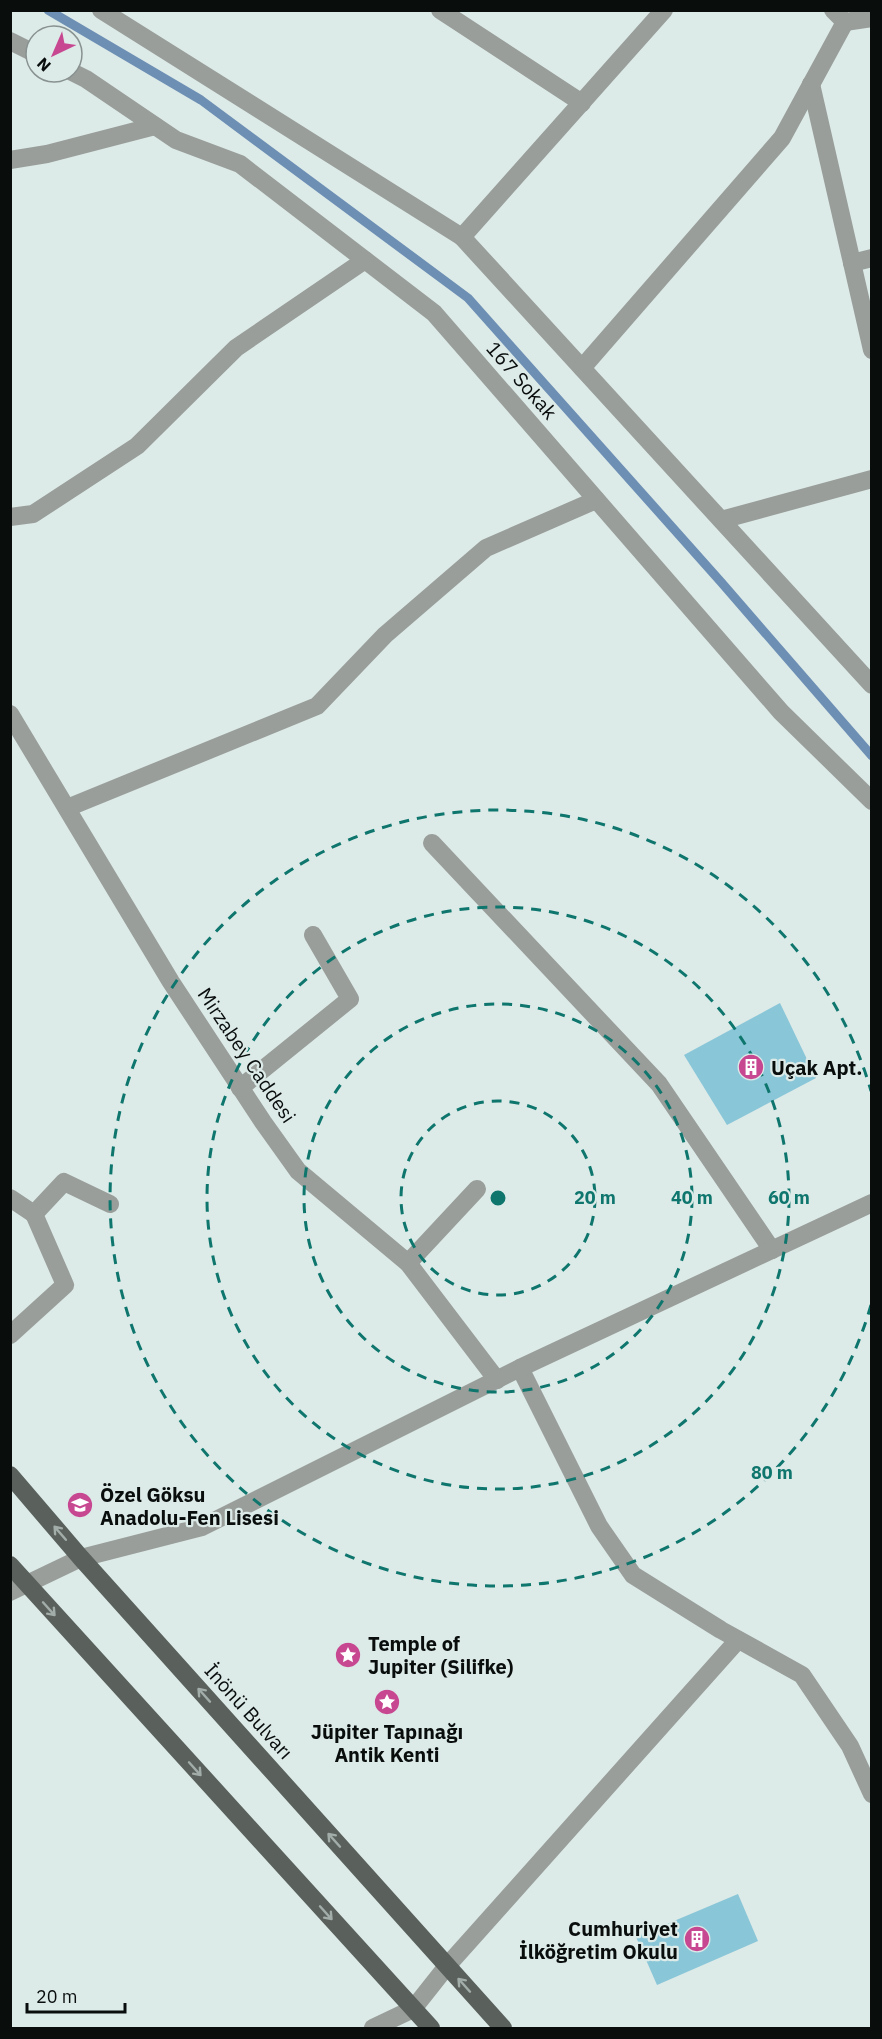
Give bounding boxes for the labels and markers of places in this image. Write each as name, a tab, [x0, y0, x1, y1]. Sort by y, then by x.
building icon: Uçak Apt.	[736, 1052, 766, 1082]
place label: Uçak Apt.	[771, 1054, 862, 1081]
centre of rings	[488, 1188, 508, 1208]
place label: Özel Göksu Anadolu-Fen Lisesi	[100, 1481, 279, 1531]
school or university icon: Özel Göksu Anadolu-Fen Lisesi	[65, 1490, 95, 1520]
place label: Temple of Jupiter (Silifke)	[368, 1630, 514, 1680]
place icon: Temple of Jupiter (Silifke)	[333, 1640, 363, 1670]
place icon: Jüpiter Tapınağı Antik Kenti	[372, 1687, 402, 1717]
place label: Jüpiter Tapınağı Antik Kenti	[311, 1718, 463, 1768]
place label: Cumhuriyet İlköğretim Okulu	[519, 1915, 678, 1965]
building icon: Cumhuriyet İlköğretim Okulu	[682, 1924, 712, 1954]

